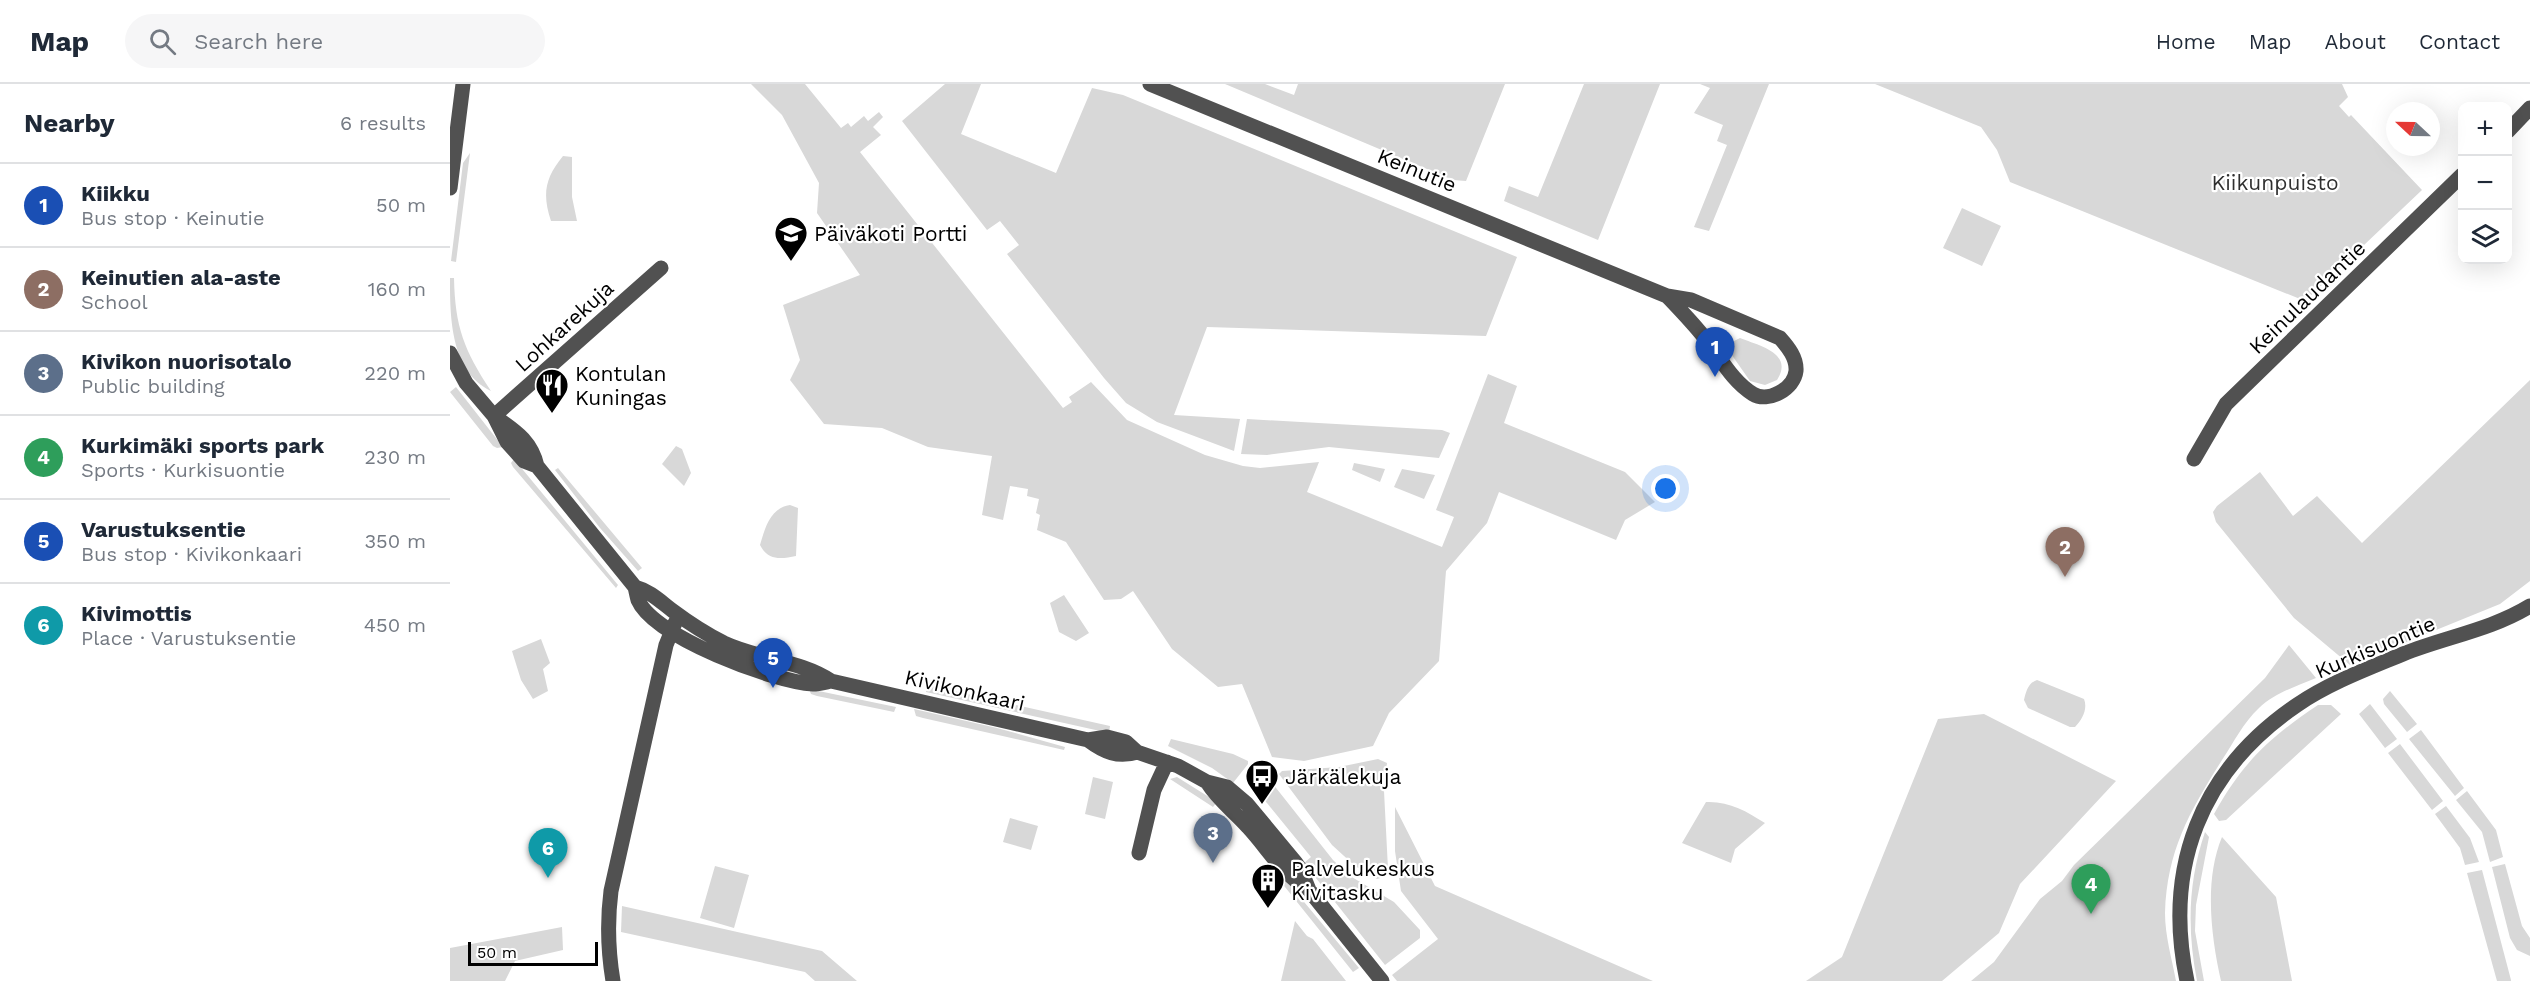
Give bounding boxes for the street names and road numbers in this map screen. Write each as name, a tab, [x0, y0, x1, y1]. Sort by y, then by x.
street label: Keinutie	[1374, 143, 1460, 197]
street label: Keinulaudantie	[2244, 235, 2370, 359]
street label: Lohkarekuja	[510, 275, 619, 377]
street label: Kurkisuontie	[2311, 610, 2439, 684]
street label: Kivikonkaari	[902, 664, 1028, 716]

